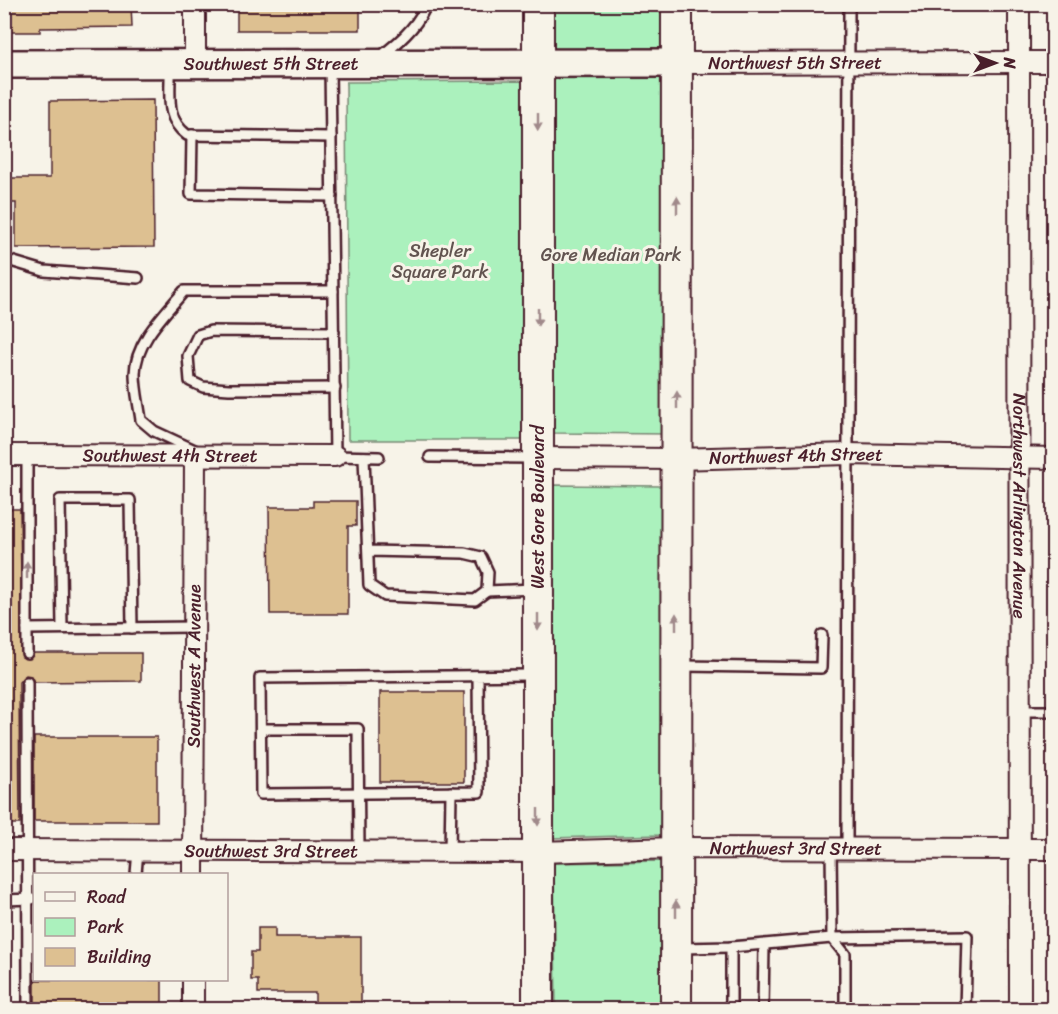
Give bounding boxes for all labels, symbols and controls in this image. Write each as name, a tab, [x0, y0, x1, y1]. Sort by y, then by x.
north arrow	[965, 33, 1025, 93]
street label: Northwest 5th Street	[708, 46, 882, 79]
street label: Southwest 5th Street	[184, 47, 359, 80]
text: N	[995, 56, 1024, 69]
one-way arrow	[533, 112, 543, 131]
one-way arrow	[672, 196, 682, 215]
park label: Shepler Square Park	[392, 235, 489, 288]
park label: Gore Median Park	[541, 239, 682, 271]
one-way arrow	[533, 307, 543, 326]
one-way arrow	[672, 391, 682, 410]
street label: Northwest Arlington Avenue	[1003, 393, 1036, 619]
street label: West Gore Boulevard	[522, 424, 554, 589]
street label: Northwest 4th Street	[709, 438, 883, 474]
street label: Southwest 4th Street	[82, 439, 258, 472]
one-way arrow	[22, 561, 32, 580]
street label: Southwest A Avenue	[178, 584, 210, 748]
one-way arrow	[533, 612, 543, 631]
one-way arrow	[671, 613, 681, 632]
one-way arrow	[533, 807, 543, 826]
street label: Northwest 3rd Street	[710, 832, 882, 865]
street label: Southwest 3rd Street	[184, 835, 358, 867]
legend	[33, 873, 228, 981]
text: Road	[87, 881, 127, 913]
one-way arrow	[671, 900, 681, 919]
text: Park	[87, 911, 124, 943]
text: Building	[87, 941, 151, 973]

